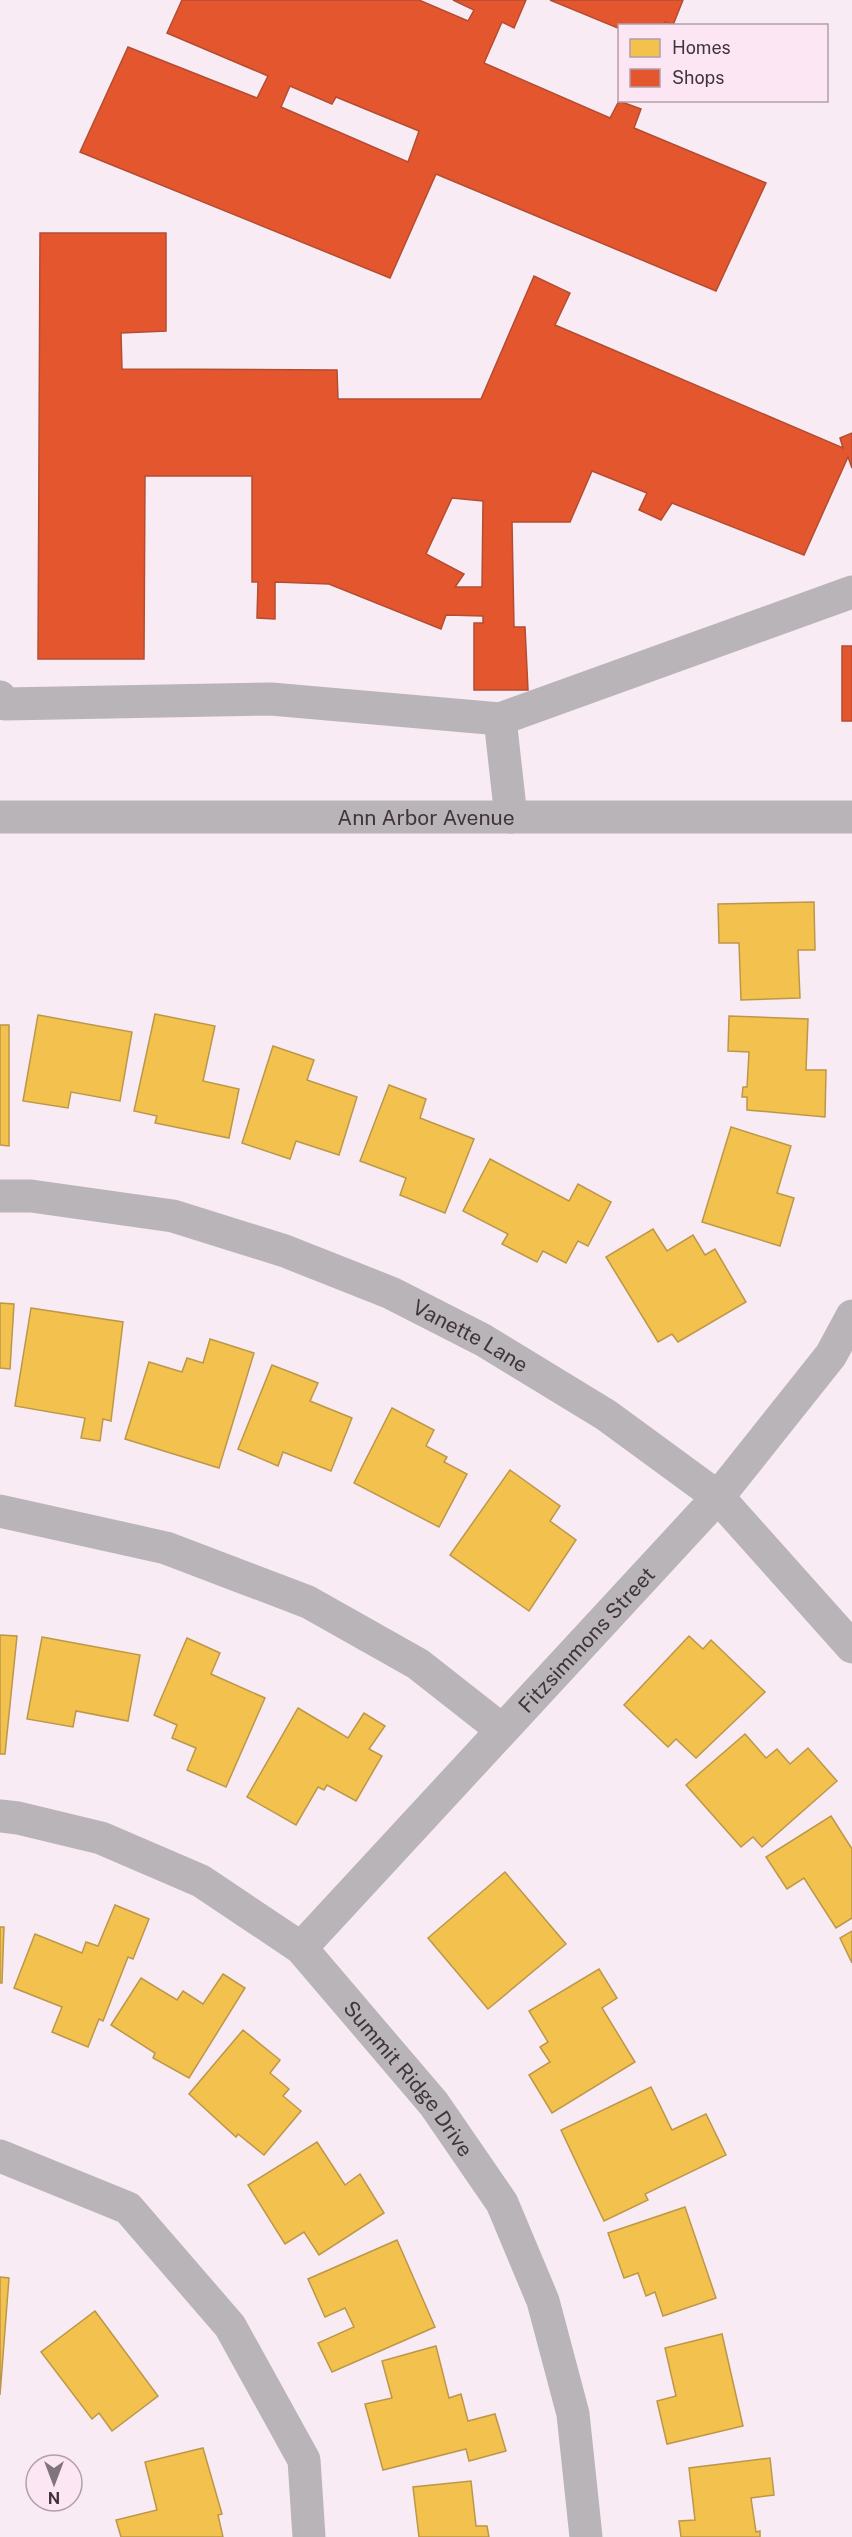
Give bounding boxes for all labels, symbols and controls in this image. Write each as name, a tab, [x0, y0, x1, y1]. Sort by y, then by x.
legend	[618, 24, 828, 102]
text: Homes	[672, 37, 731, 58]
text: Shops	[672, 67, 724, 88]
street label: Ann Arbor Avenue	[337, 805, 515, 830]
street label: Vanette Lane	[409, 1294, 533, 1377]
street label: Fitzsimmons Street	[513, 1562, 660, 1718]
street label: Summit Ridge Drive	[339, 1995, 479, 2161]
north arrow	[24, 2453, 84, 2513]
text: N	[48, 2488, 60, 2507]

